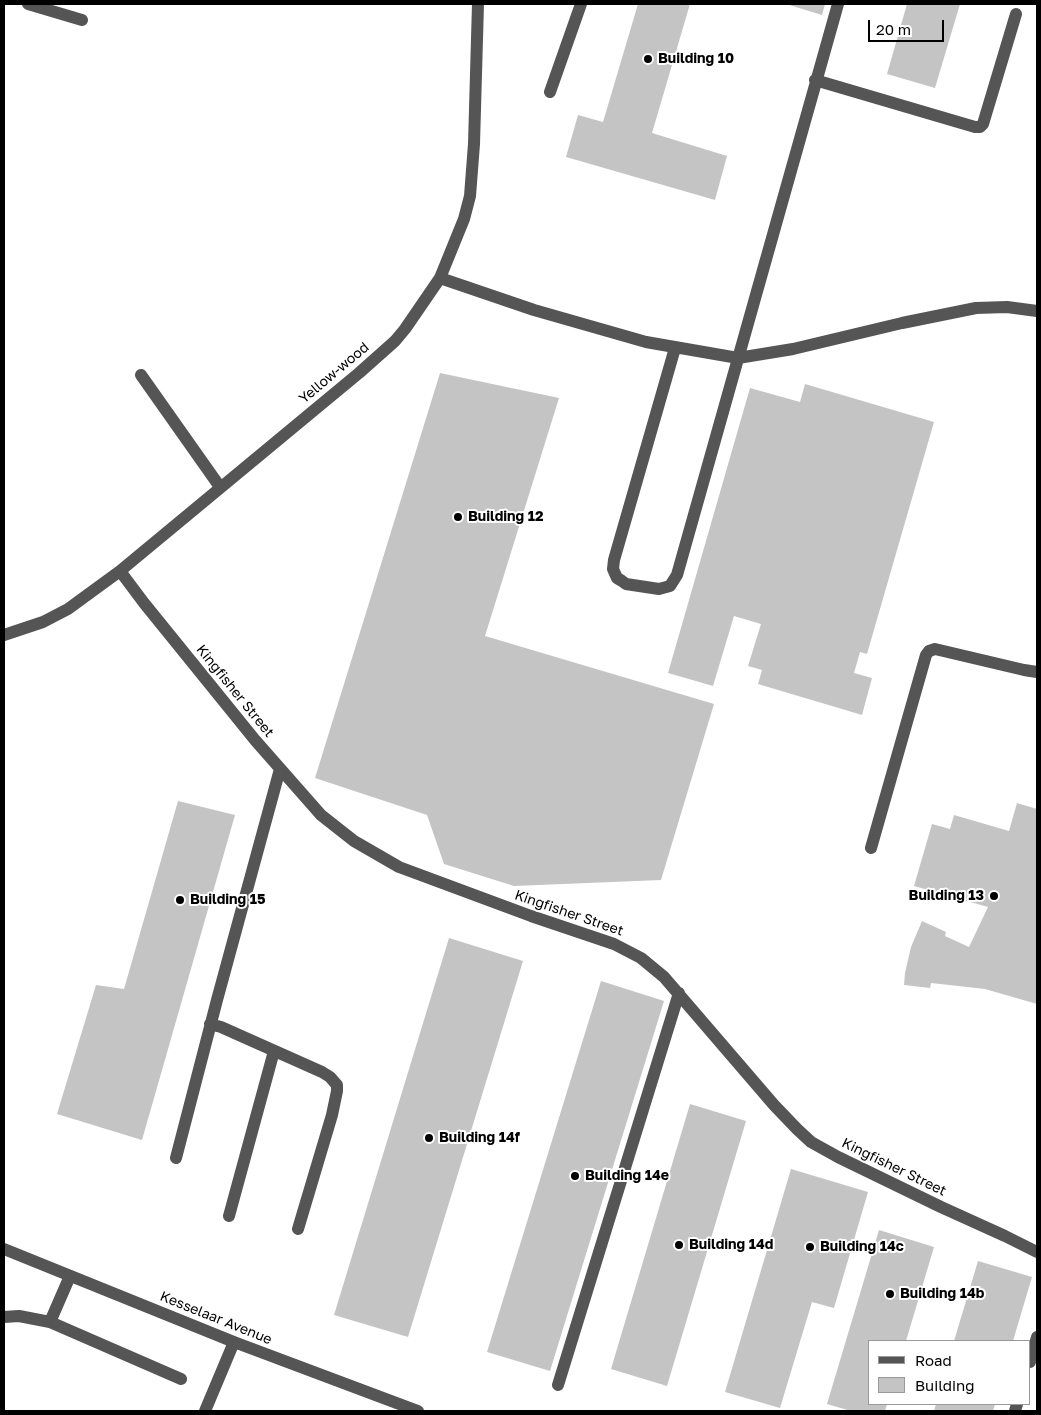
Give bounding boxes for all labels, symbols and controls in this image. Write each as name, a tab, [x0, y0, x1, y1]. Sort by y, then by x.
scale bar	[871, 10, 947, 42]
text: 20 m	[876, 20, 911, 38]
place label: Building 10	[658, 51, 734, 67]
marker: Building 10	[642, 53, 654, 65]
street label: Yellow-wood	[296, 339, 372, 407]
place label: Building 12	[468, 509, 543, 525]
marker: Building 12	[452, 511, 464, 523]
street label: Kingfisher Street	[193, 641, 277, 741]
street label: Kingfisher Street	[512, 886, 626, 940]
place label: Building 13	[909, 888, 984, 904]
marker: Building 13	[988, 890, 1000, 902]
place label: Building 15	[190, 892, 265, 908]
marker: Building 15	[174, 894, 186, 906]
place label: Building 14f	[439, 1130, 520, 1146]
marker: Building 14f	[423, 1132, 435, 1144]
street label: Kingfisher Street	[839, 1134, 949, 1200]
place label: Building 14e	[585, 1168, 669, 1184]
marker: Building 14e	[569, 1170, 581, 1182]
place label: Building 14d	[689, 1237, 773, 1253]
marker: Building 14d	[673, 1239, 685, 1251]
place label: Building 14c	[820, 1239, 904, 1255]
marker: Building 14c	[804, 1241, 816, 1253]
place label: Building 14b	[900, 1286, 984, 1302]
street label: Kesselaar Avenue	[158, 1288, 274, 1348]
marker: Building 14b	[884, 1288, 896, 1300]
legend	[868, 1340, 1031, 1405]
text: Road	[915, 1351, 952, 1369]
text: Building	[915, 1376, 975, 1394]

